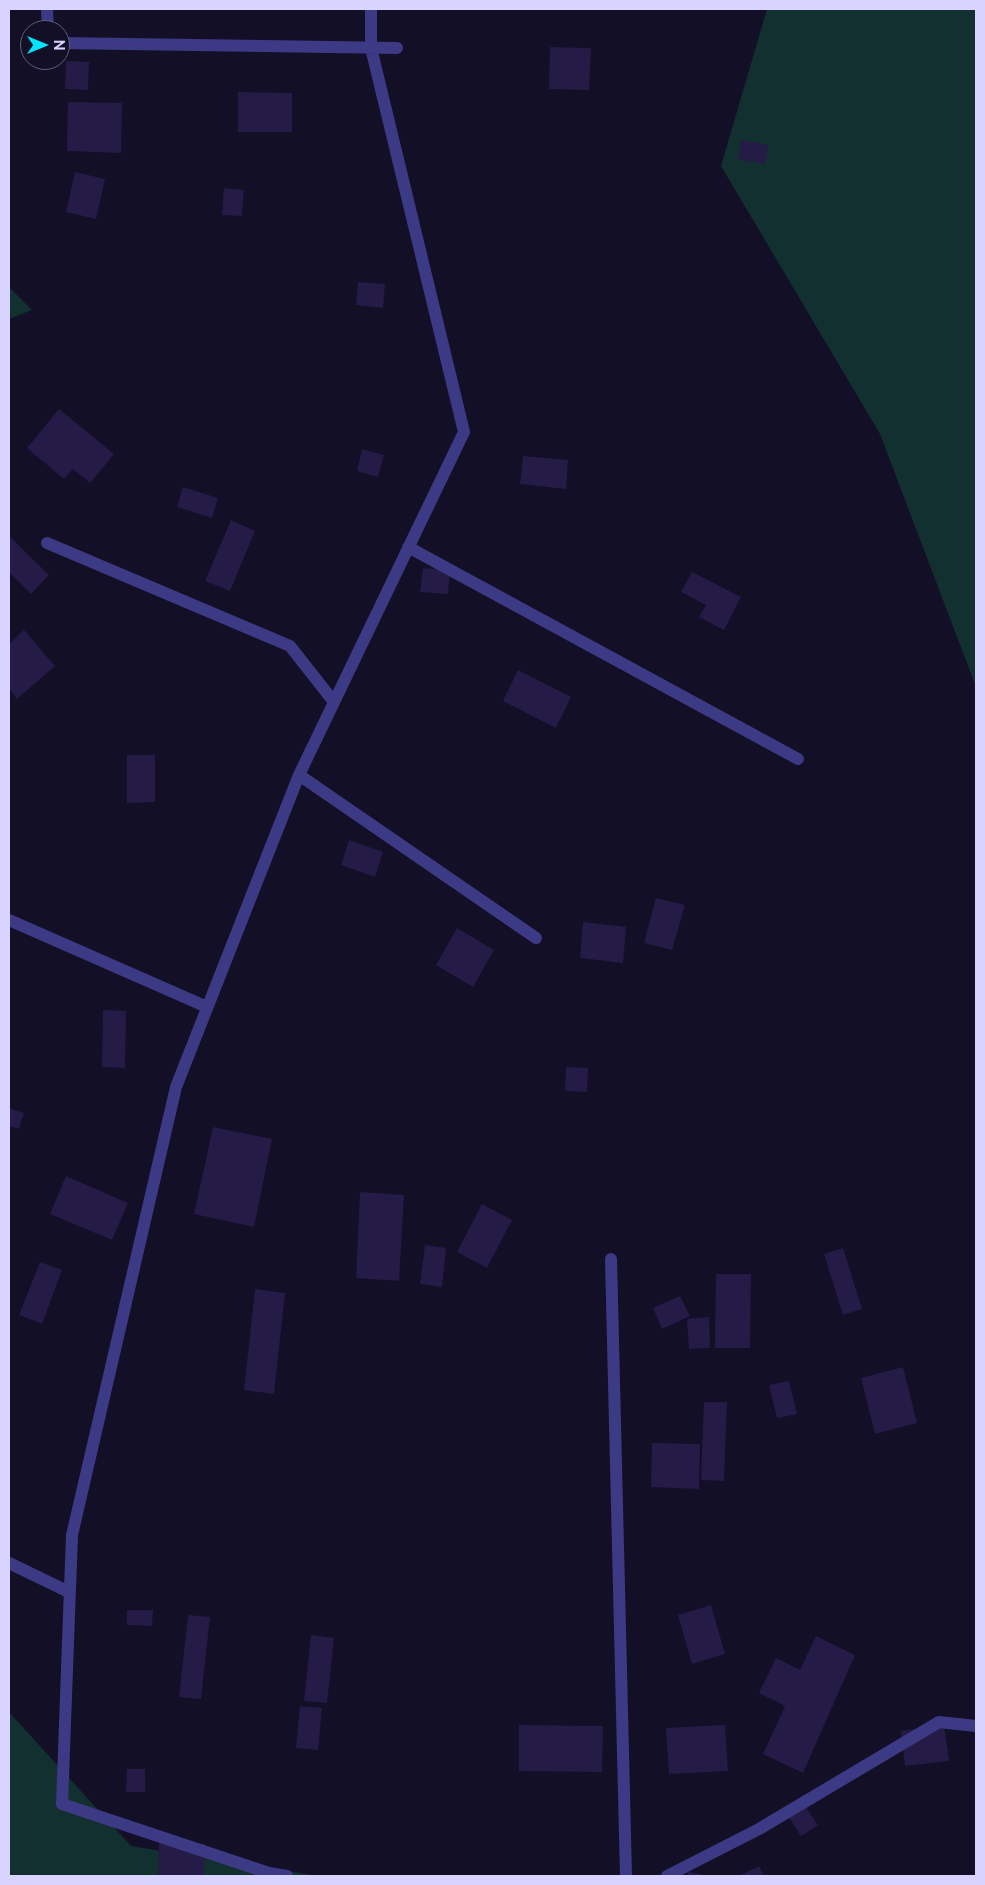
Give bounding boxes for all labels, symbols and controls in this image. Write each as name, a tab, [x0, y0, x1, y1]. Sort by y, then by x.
north arrow	[20, 20, 70, 70]
text: N	[51, 40, 67, 50]

